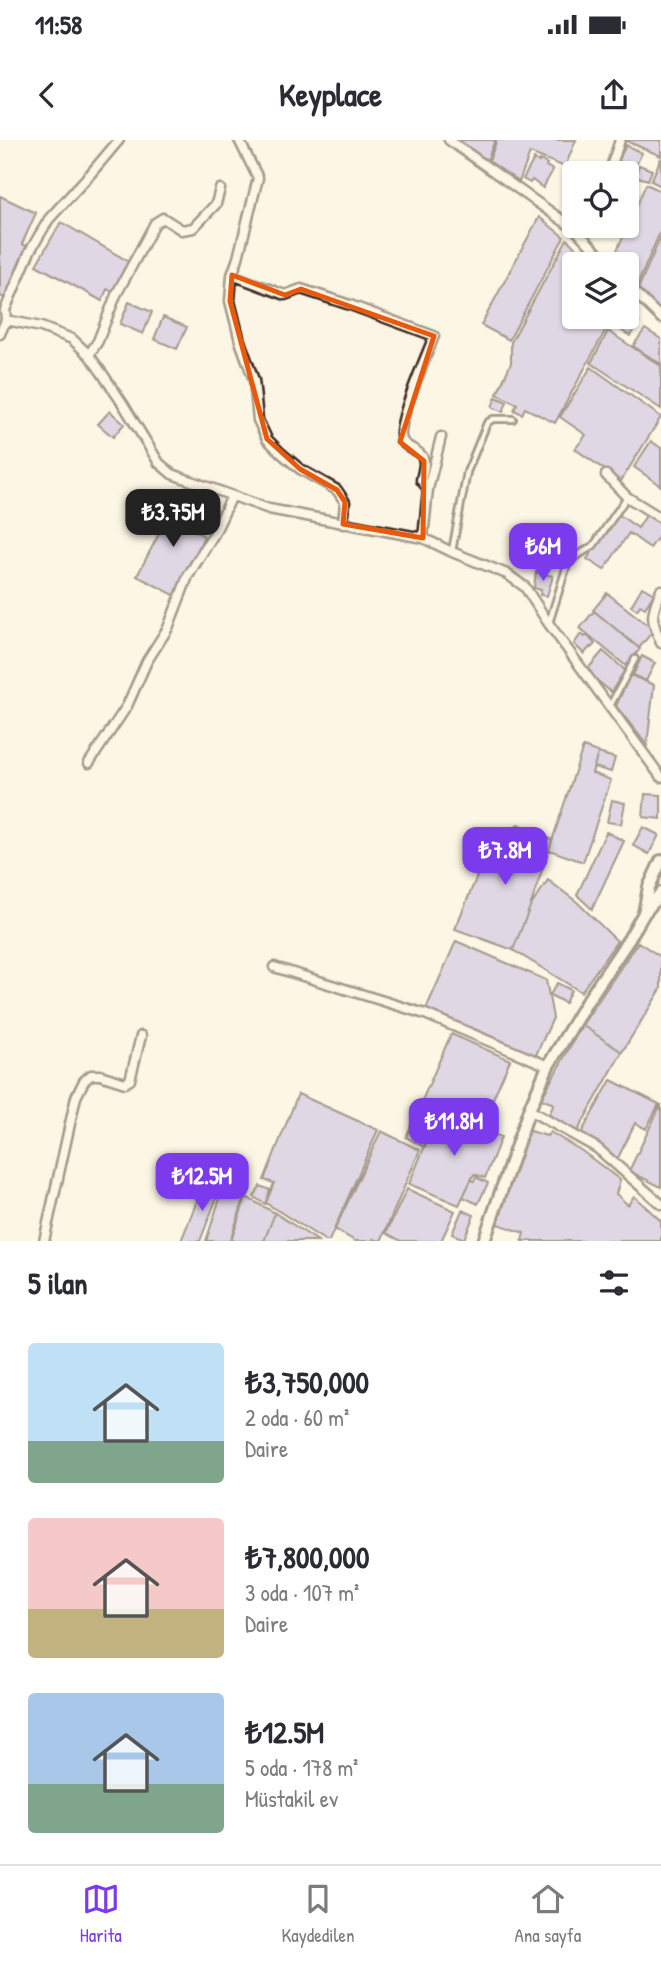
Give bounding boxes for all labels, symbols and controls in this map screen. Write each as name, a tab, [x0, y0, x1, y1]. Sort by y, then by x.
text: 11:58	[35, 7, 82, 42]
text: Keyplace	[279, 73, 382, 116]
icon: back	[28, 76, 66, 114]
icon: share	[595, 76, 633, 114]
map controls	[562, 161, 639, 329]
button: locate	[562, 161, 639, 238]
button: layers	[562, 252, 639, 329]
pin: ₺3.75M	[116, 490, 230, 549]
text: ₺3.75M	[141, 496, 205, 527]
pin: ₺6M	[509, 524, 577, 583]
text: ₺6M	[525, 530, 561, 561]
pin: ₺7.8M	[456, 828, 554, 887]
text: ₺7.8M	[478, 834, 532, 865]
pin: ₺11.8M	[397, 1098, 511, 1158]
text: ₺11.8M	[425, 1105, 483, 1136]
pin: ₺12.5M	[145, 1154, 259, 1213]
text: ₺12.5M	[172, 1160, 232, 1191]
text: 5 ilan	[28, 1263, 88, 1303]
icon: filters	[595, 1264, 633, 1302]
text: ₺3,750,000	[245, 1362, 369, 1402]
icon: home	[84, 1371, 168, 1455]
text: 2 oda · 60 m²	[245, 1402, 349, 1433]
text: Daire	[245, 1433, 288, 1464]
text: ₺7,800,000	[245, 1537, 369, 1577]
icon: home	[84, 1546, 168, 1630]
text: 3 oda · 107 m²	[245, 1577, 359, 1608]
text: Daire	[245, 1608, 288, 1639]
text: ₺12.5M	[245, 1712, 324, 1752]
icon: home	[84, 1721, 168, 1805]
text: 5 oda · 178 m²	[245, 1752, 358, 1783]
text: Müstakil ev	[245, 1783, 338, 1814]
tab: Harita	[80, 1880, 122, 1948]
tab: Kaydedilen	[281, 1880, 355, 1948]
tab: Ana sayfa	[514, 1880, 581, 1948]

